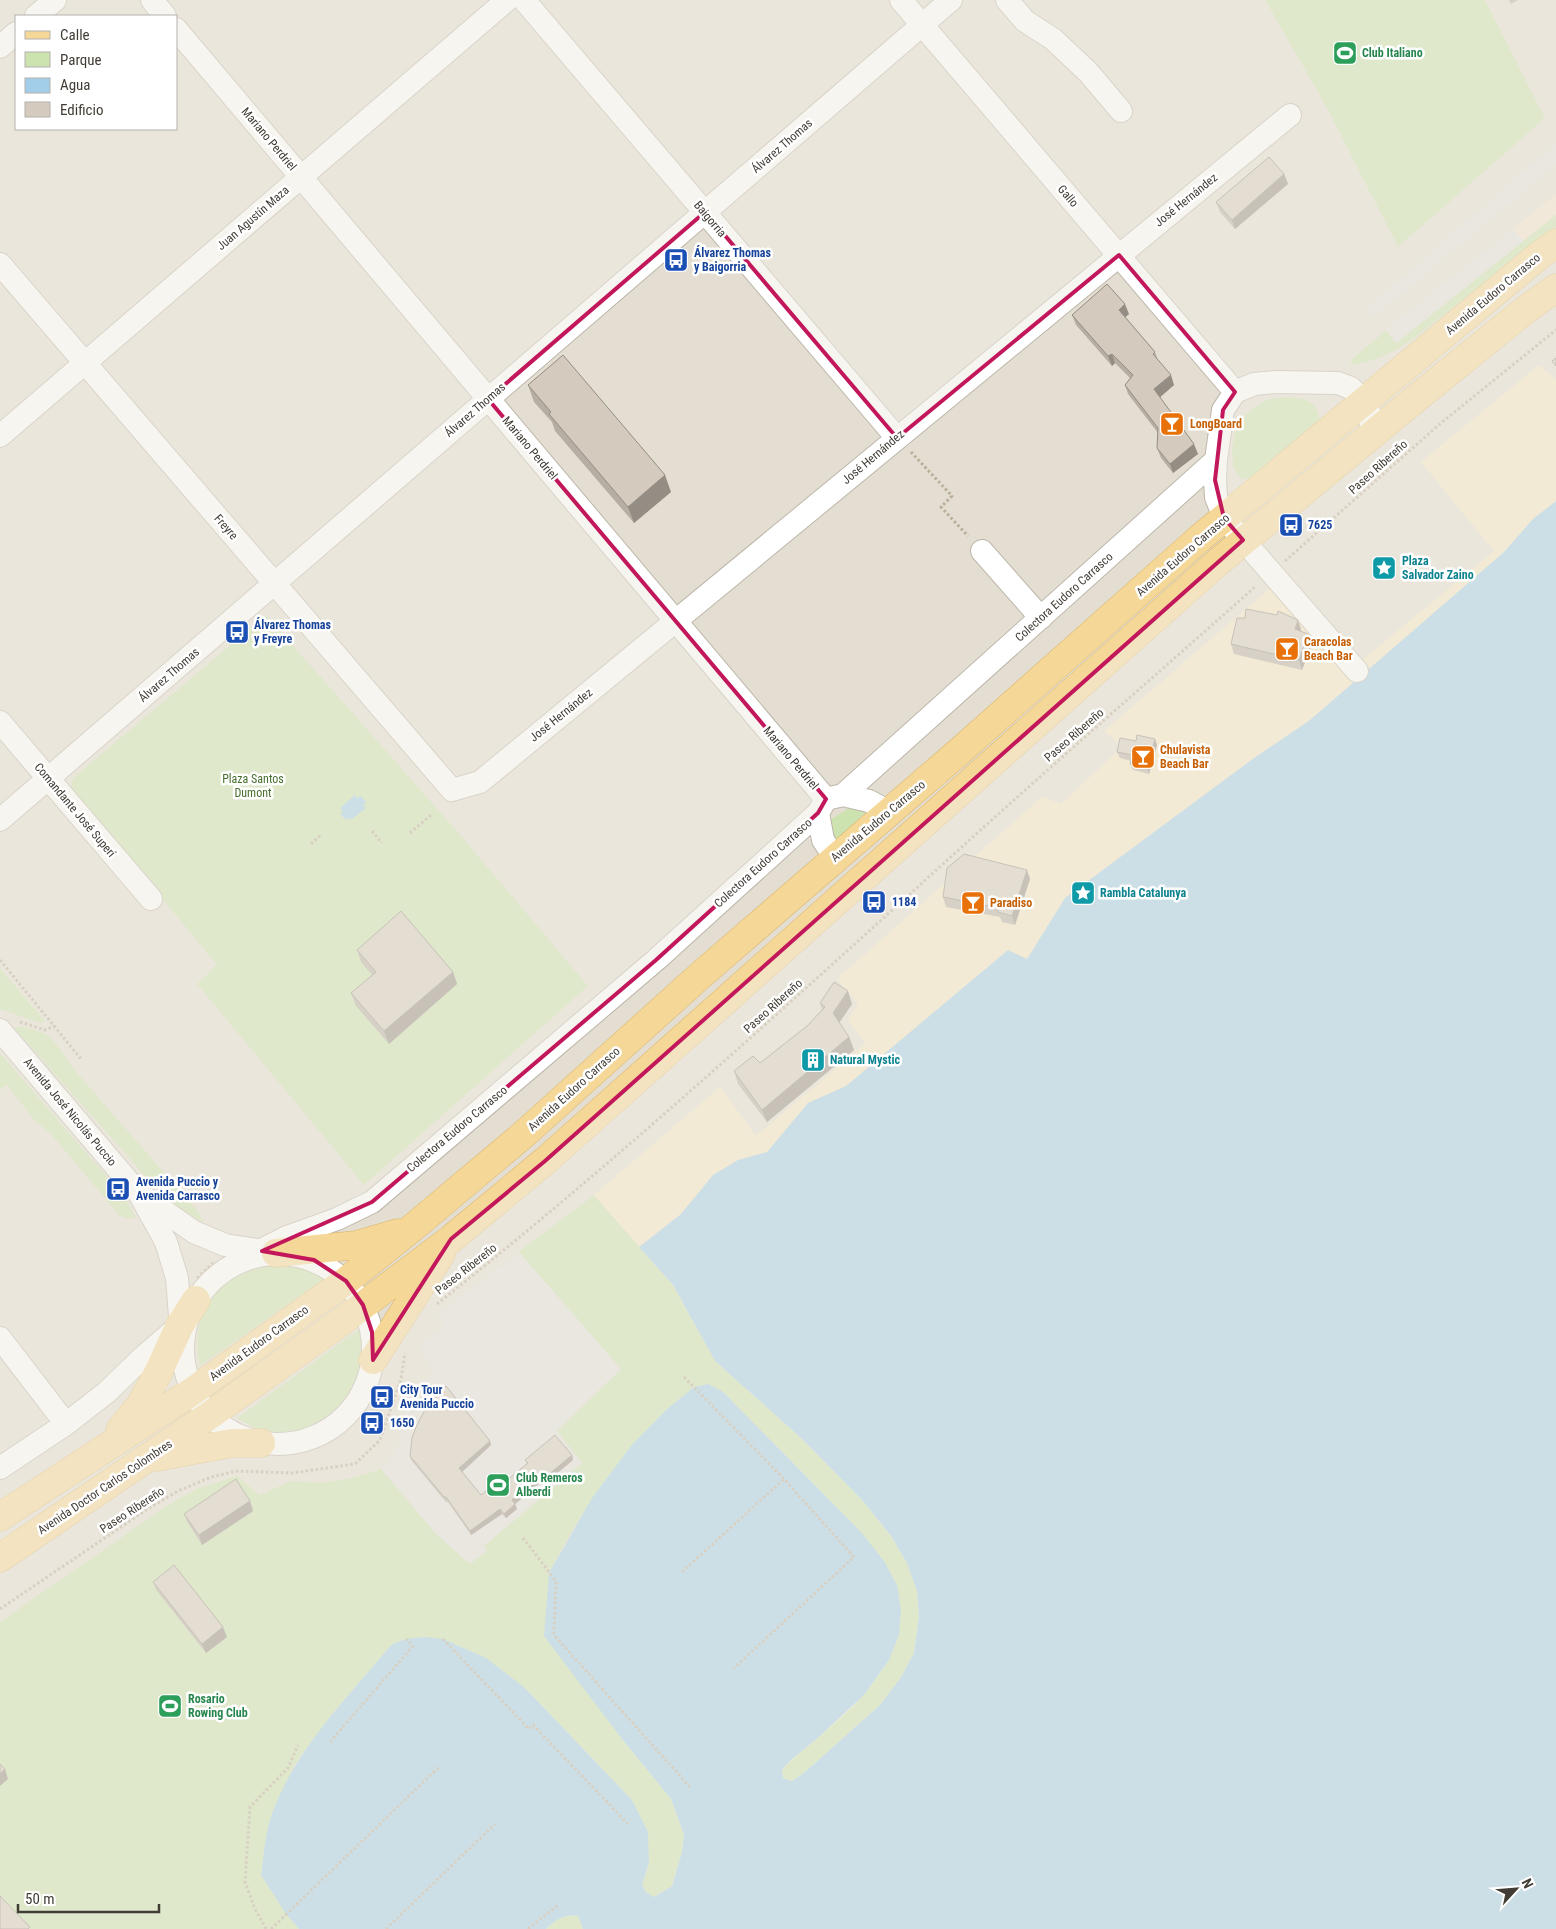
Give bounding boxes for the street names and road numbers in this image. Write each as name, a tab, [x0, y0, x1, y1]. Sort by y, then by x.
street label: Mariano Perdriel	[239, 105, 299, 173]
street label: Álvarez Thomas	[748, 115, 815, 176]
street label: José Hernández	[1152, 170, 1220, 230]
street label: Gallo	[1055, 182, 1081, 210]
street label: Juan Agustín Maza	[214, 183, 292, 253]
street label: Baigorria	[691, 198, 729, 240]
street label: Avenida Eudoro Carrasco	[1443, 250, 1543, 338]
street label: Álvarez Thomas	[441, 379, 508, 440]
street label: Mariano Perdriel	[500, 414, 560, 482]
street label: José Hernández	[839, 427, 907, 487]
street label: Paseo Ribereño	[1346, 437, 1410, 497]
street label: Avenida Eudoro Carrasco	[1134, 511, 1232, 599]
street label: Freyre	[211, 512, 241, 543]
street label: Colectora Eudoro Carrasco	[1012, 549, 1116, 645]
street label: Álvarez Thomas	[135, 644, 202, 705]
street label: José Hernández	[527, 685, 595, 745]
street label: Paseo Ribereño	[1042, 705, 1106, 765]
street label: Mariano Perdriel	[761, 724, 821, 792]
street label: Comandante José Superí	[32, 760, 119, 861]
street label: Avenida Eudoro Carrasco	[828, 777, 928, 865]
street label: Colectora Eudoro Carrasco	[711, 815, 815, 911]
street label: Paseo Ribereño	[741, 976, 805, 1036]
street label: Avenida Eudoro Carrasco	[525, 1044, 623, 1134]
street label: Avenida José Nicolás Puccio	[21, 1055, 119, 1169]
street label: Colectora Eudoro Carrasco	[404, 1083, 510, 1175]
street label: Paseo Ribereño	[433, 1241, 499, 1297]
street label: Avenida Eudoro Carrasco	[207, 1302, 311, 1384]
street label: Avenida Doctor Carlos Colombres	[35, 1437, 175, 1537]
street label: Paseo Ribereño	[97, 1484, 167, 1536]

